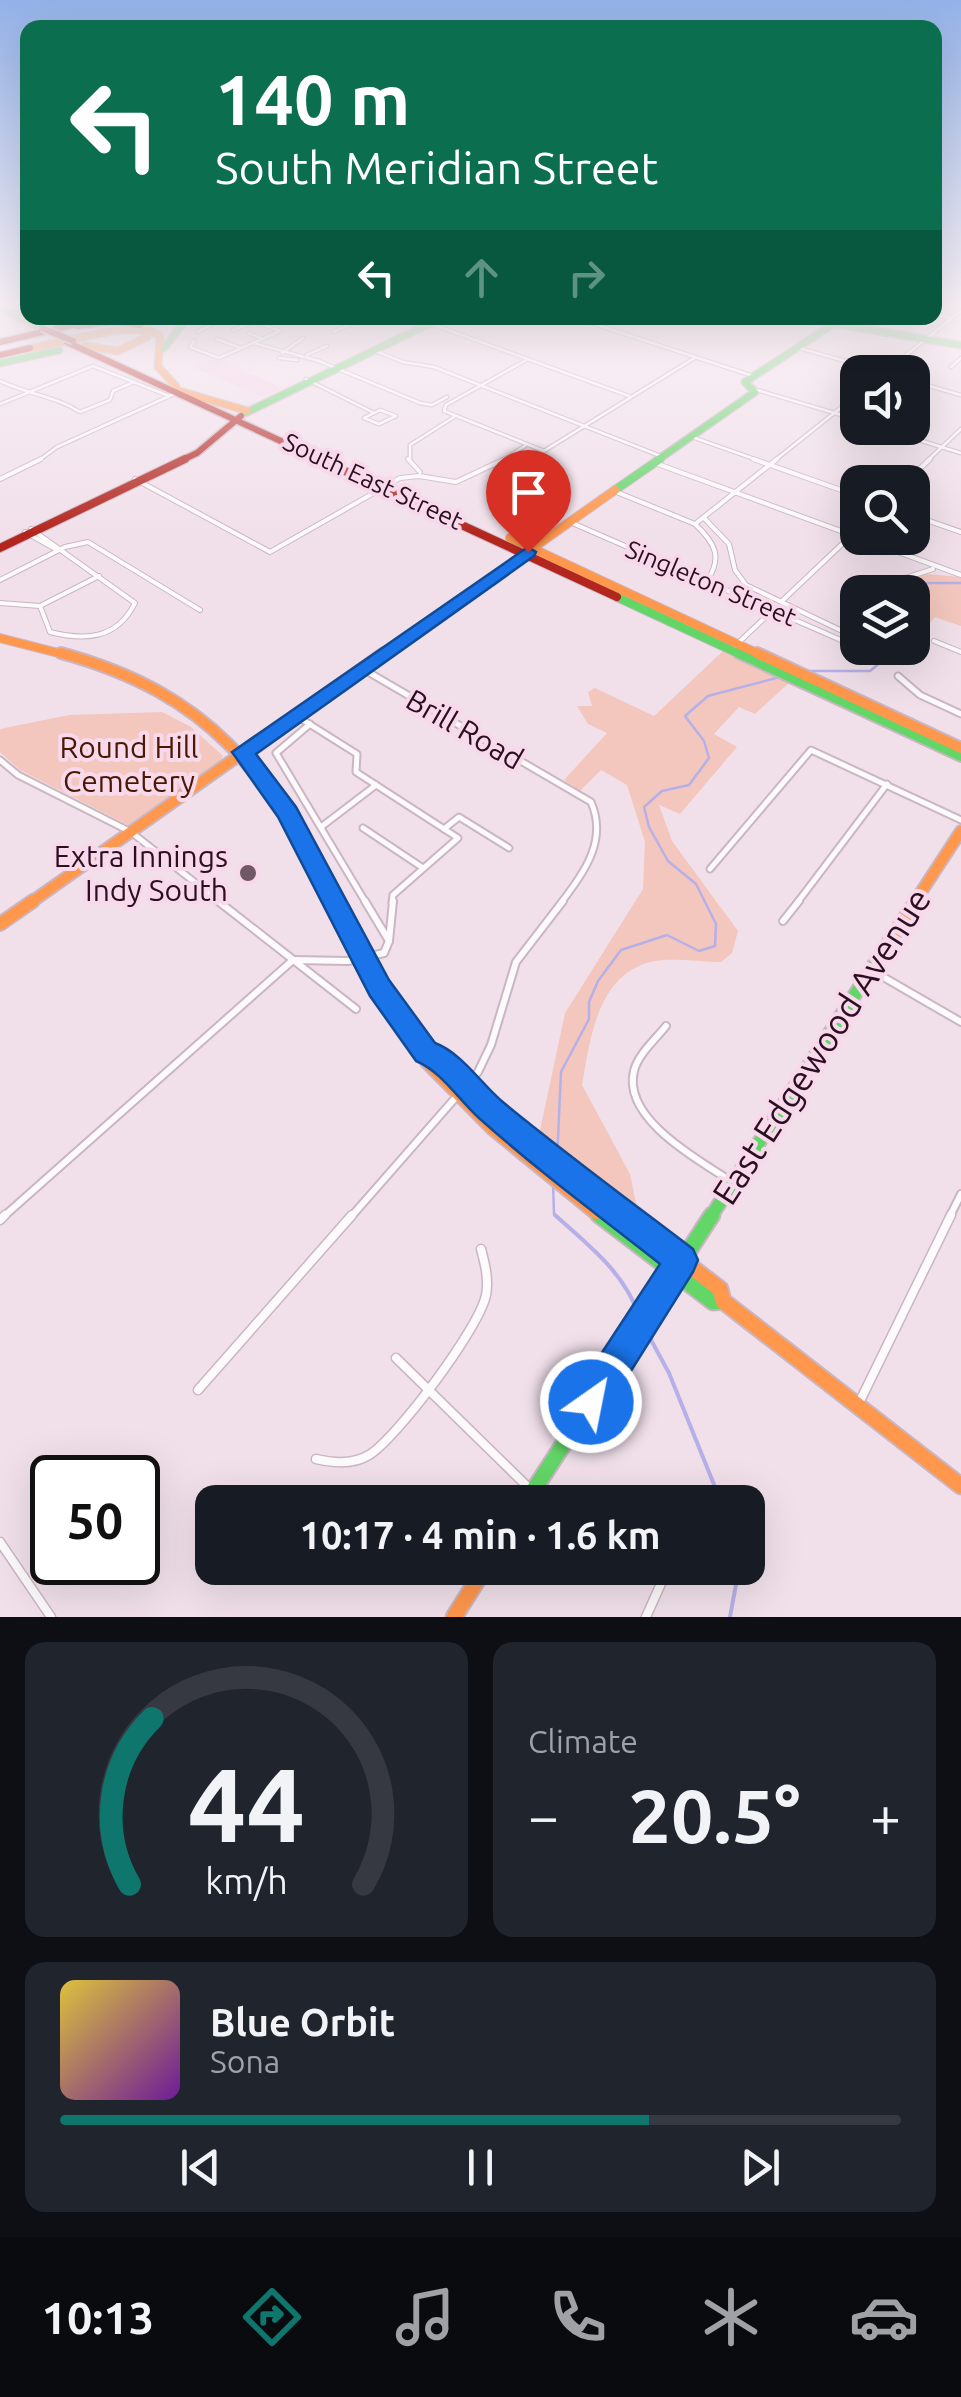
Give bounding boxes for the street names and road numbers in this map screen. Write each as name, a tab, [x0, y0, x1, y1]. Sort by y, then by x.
street label: South East Street	[279, 427, 467, 535]
street label: Singleton Street	[622, 534, 801, 632]
street label: Brill Road	[400, 682, 530, 776]
street label: East Edgewood Avenue	[704, 881, 938, 1211]

